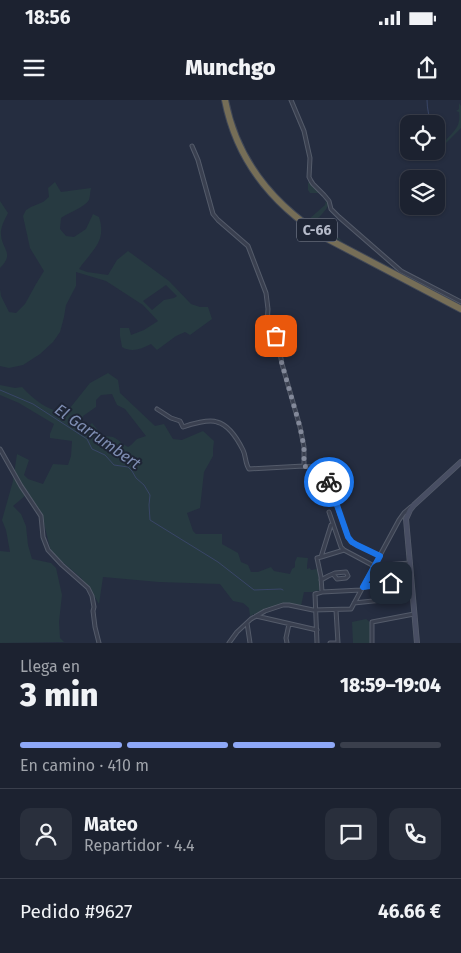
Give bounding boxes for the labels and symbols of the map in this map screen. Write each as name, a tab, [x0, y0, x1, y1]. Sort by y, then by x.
road number: C-66	[297, 218, 337, 242]
pin	[255, 315, 297, 357]
water label: El Garrumbert	[51, 400, 145, 473]
courier	[304, 457, 354, 507]
pin	[370, 562, 412, 604]

